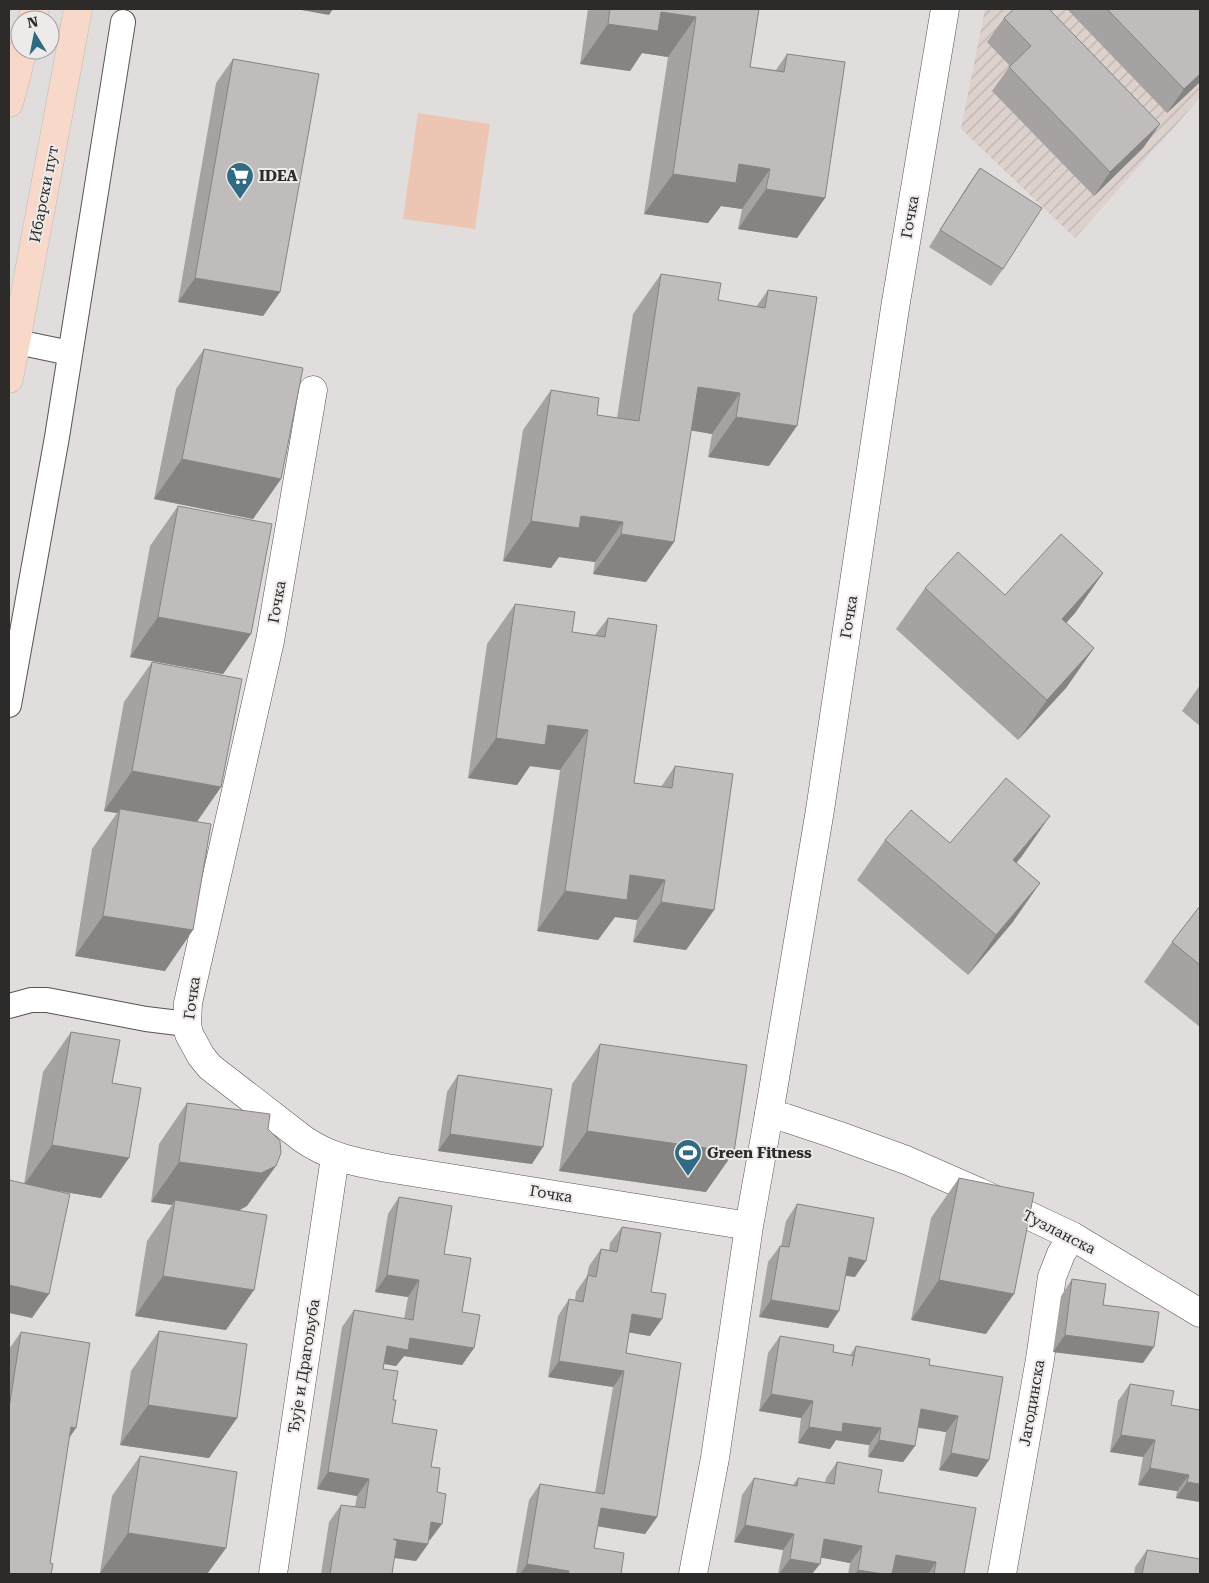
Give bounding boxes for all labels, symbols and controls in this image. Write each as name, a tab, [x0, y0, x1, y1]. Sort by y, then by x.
north arrow	[10, 10, 60, 60]
text: N	[26, 13, 40, 31]
street label: Ибарски пут	[26, 144, 62, 244]
supermarket icon: IDEA	[225, 161, 255, 200]
place label: IDEA	[259, 167, 298, 185]
street label: Гочка	[897, 194, 923, 240]
street label: Гочка	[264, 579, 290, 625]
street label: Гочка	[837, 594, 861, 640]
street label: Гочка	[180, 975, 204, 1021]
sports icon: Green Fitness	[673, 1138, 703, 1177]
place label: Green Fitness	[707, 1144, 812, 1162]
street label: Гочка	[528, 1182, 574, 1206]
street label: Тузланска	[1019, 1206, 1099, 1258]
street label: Ђује и Драгољуба	[285, 1298, 323, 1434]
street label: Јагодинска	[1016, 1358, 1048, 1448]

